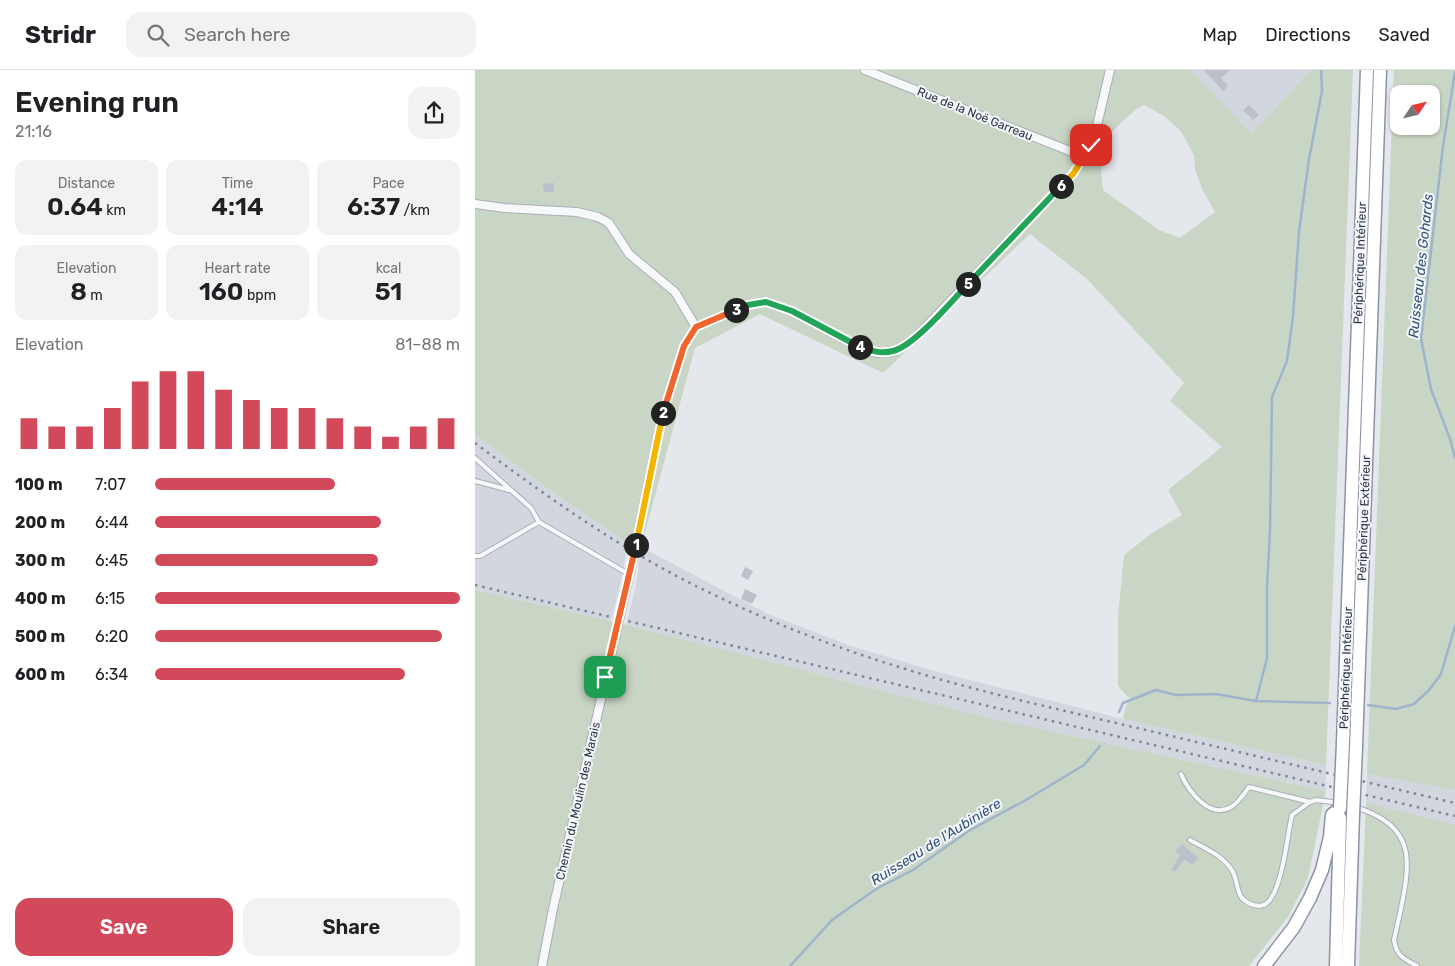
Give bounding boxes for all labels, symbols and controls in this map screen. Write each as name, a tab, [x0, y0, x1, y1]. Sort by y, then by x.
search box	[126, 12, 476, 57]
text: Stridr	[25, 21, 96, 49]
icon: search	[144, 21, 172, 49]
text: Search here	[184, 23, 291, 46]
text: Map	[1202, 24, 1237, 46]
text: Directions	[1265, 24, 1351, 46]
text: Saved	[1379, 24, 1430, 46]
street label: Rue de la Noë Garreau	[915, 84, 1035, 144]
north arrow	[1390, 85, 1440, 135]
map controls	[1390, 85, 1440, 135]
text: Evening run	[15, 86, 179, 119]
button: share	[408, 87, 460, 139]
text: 21:16	[15, 122, 52, 141]
pin	[1070, 124, 1112, 166]
icon: check	[1077, 131, 1105, 159]
pin: 6	[1049, 174, 1073, 198]
text: Distance	[58, 175, 115, 192]
text: Time	[222, 175, 253, 192]
text: Pace	[372, 175, 405, 192]
text: 6	[1057, 178, 1066, 195]
text: 0.64	[47, 192, 103, 221]
text: 4:14	[211, 192, 264, 221]
text: 6:37	[347, 192, 400, 221]
water label: Ruisseau des Gohards	[1405, 193, 1437, 339]
street label: Périphérique Intérieur	[1351, 201, 1369, 324]
text: km	[103, 202, 126, 219]
text: /km	[400, 202, 430, 219]
text: Elevation	[57, 260, 117, 277]
text: Heart rate	[205, 260, 270, 277]
text: kcal	[376, 260, 401, 277]
pin: 5	[955, 272, 981, 296]
text: 5	[964, 276, 973, 293]
text: 8	[70, 277, 87, 306]
text: 160	[199, 277, 244, 306]
text: 51	[375, 277, 402, 306]
text: m	[87, 287, 103, 304]
text: bpm	[244, 287, 276, 304]
pin: 3	[723, 298, 749, 322]
text: 3	[732, 302, 741, 319]
pin: 4	[847, 334, 873, 360]
text: Elevation	[15, 335, 84, 354]
text: 81–88 m	[395, 335, 460, 354]
text: 4	[856, 339, 865, 356]
pin: 2	[651, 400, 675, 426]
text: 2	[659, 405, 668, 422]
street label: Périphérique Extérieur	[1355, 455, 1373, 581]
text: 100 m	[15, 475, 63, 494]
text: 7:07	[95, 475, 126, 494]
text: 200 m	[15, 513, 65, 532]
text: 6:44	[95, 513, 129, 532]
pin: 1	[623, 532, 649, 558]
text: 1	[633, 537, 640, 554]
text: 300 m	[15, 551, 65, 570]
text: 6:45	[95, 551, 128, 570]
text: 400 m	[15, 589, 66, 608]
text: 6:15	[95, 589, 125, 608]
street label: Périphérique Intérieur	[1337, 606, 1355, 729]
text: 500 m	[15, 627, 65, 646]
text: 6:20	[95, 627, 128, 646]
pin	[584, 656, 626, 698]
icon: arrive	[591, 663, 619, 691]
text: 600 m	[15, 665, 65, 684]
text: 6:34	[95, 665, 128, 684]
street label: Chemin du Moulin des Marais	[553, 721, 603, 881]
water label: Ruisseau de l'Aubinière	[868, 795, 1005, 889]
button: Save	[15, 898, 233, 956]
button: Share	[243, 898, 460, 956]

